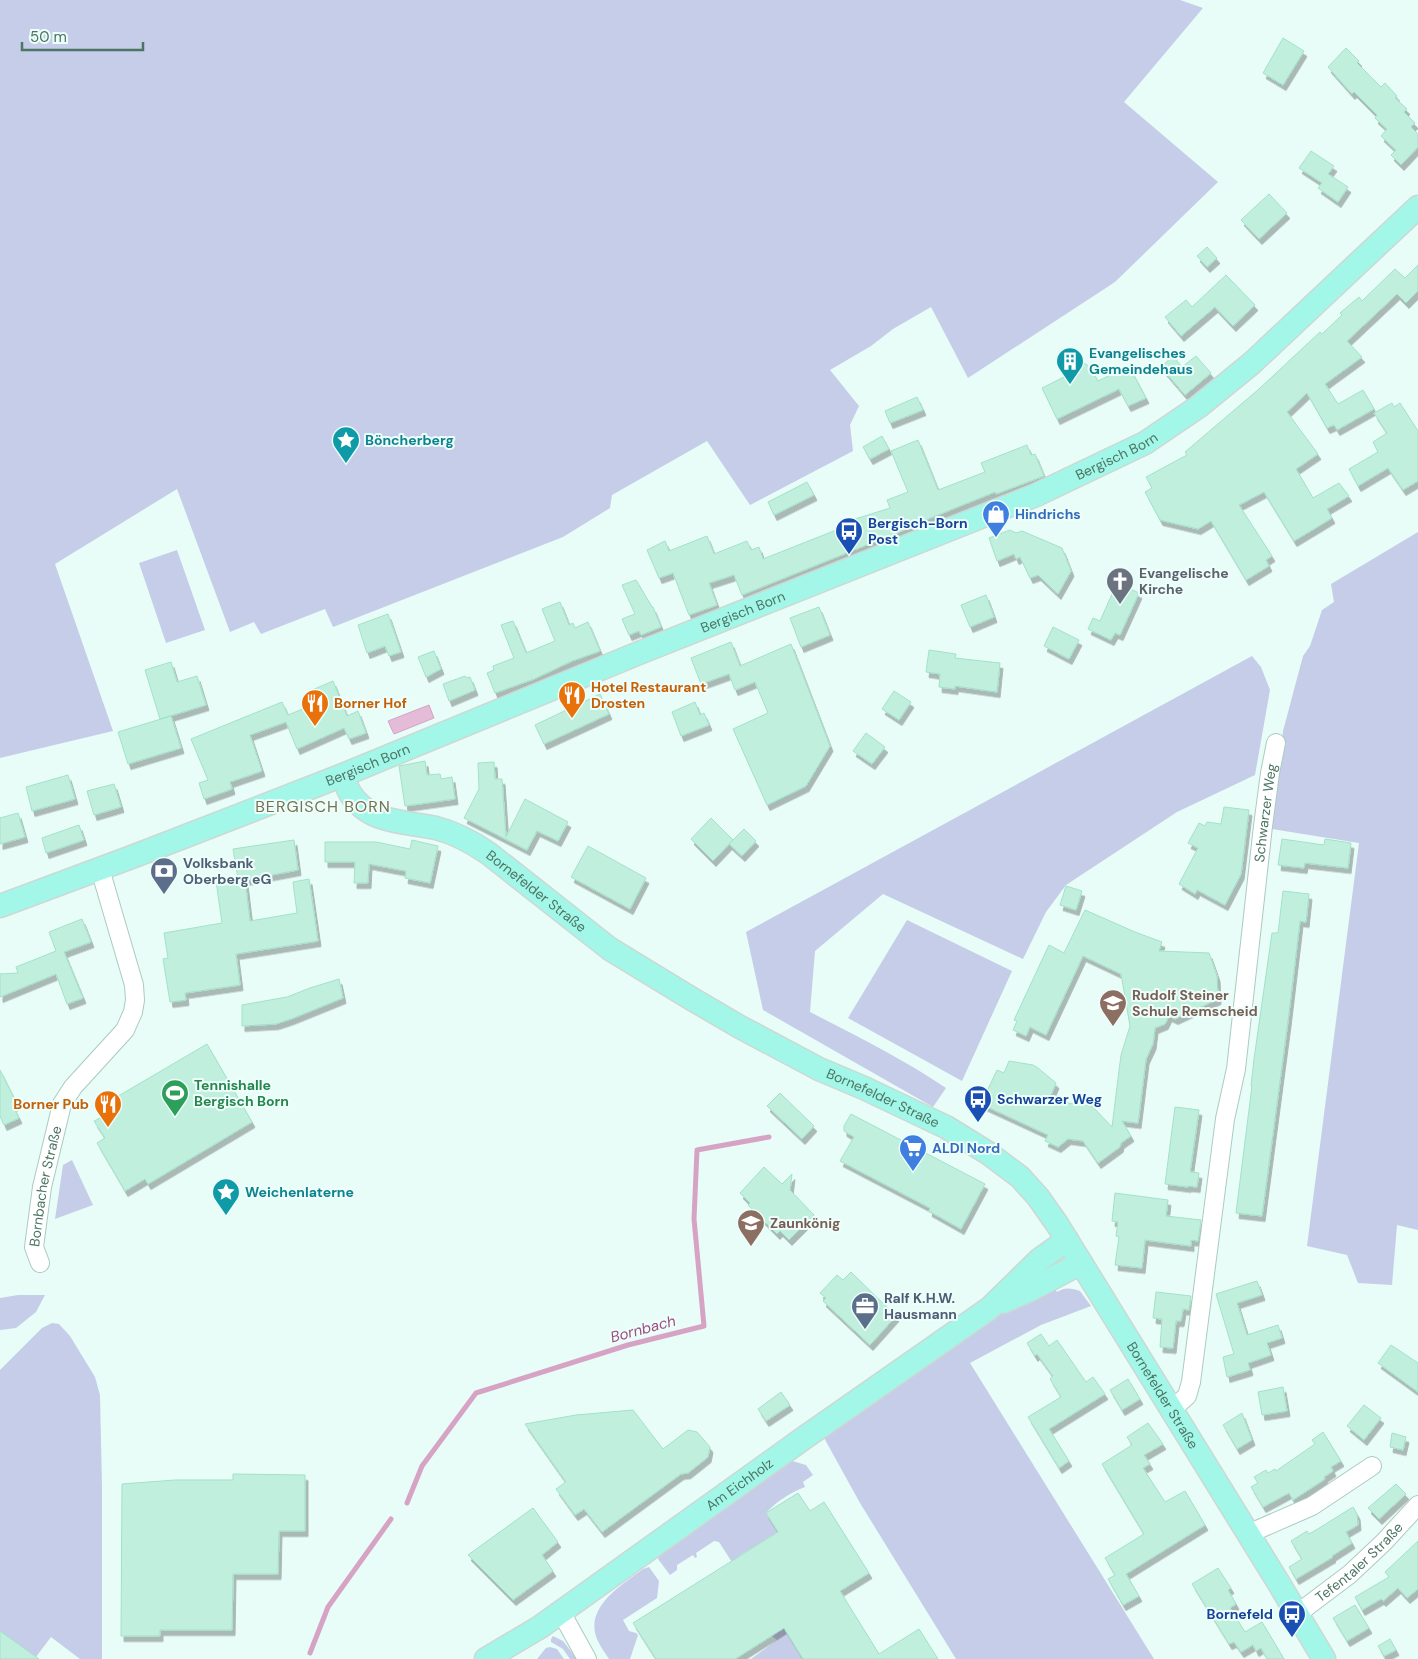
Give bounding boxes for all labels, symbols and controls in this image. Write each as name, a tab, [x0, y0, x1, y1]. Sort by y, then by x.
scale bar	[22, 20, 144, 52]
text: 50 m	[30, 27, 67, 47]
place label: Evangelisches Gemeindehaus	[1089, 344, 1193, 378]
building icon: Evangelisches Gemeindehaus	[1055, 346, 1085, 385]
place icon: Böncherberg	[331, 425, 361, 464]
street label: Bergisch Born	[1072, 428, 1161, 484]
place label: Böncherberg	[365, 431, 454, 449]
shop icon: Hindrichs	[981, 499, 1011, 538]
place label: Hindrichs	[1015, 505, 1081, 523]
place label: Bergisch-Born Post	[868, 514, 968, 548]
bus stop icon: Bergisch-Born Post	[834, 516, 864, 555]
place label: Evangelische Kirche	[1139, 564, 1229, 598]
church icon: Evangelische Kirche	[1105, 566, 1135, 605]
street label: Bergisch Born	[698, 587, 788, 637]
place label: Hotel Restaurant Drosten	[591, 678, 706, 712]
restaurant icon: Hotel Restaurant Drosten	[557, 680, 587, 719]
restaurant icon: Borner Hof	[300, 688, 330, 727]
place label: Borner Hof	[334, 694, 407, 712]
street label: Bergisch Born	[323, 739, 413, 790]
street label: Schwarzer Weg	[1250, 762, 1281, 863]
district label: BERGISCH BORN	[255, 796, 391, 817]
street label: Bornefelder Straße	[483, 846, 590, 936]
place label: Volksbank Oberberg eG	[183, 854, 272, 888]
bank icon: Volksbank Oberberg eG	[149, 856, 179, 895]
place label: Rudolf Steiner Schule Remscheid	[1132, 986, 1258, 1020]
school or university icon: Rudolf Steiner Schule Remscheid	[1098, 988, 1128, 1027]
street label: Bornefelder Straße	[824, 1064, 943, 1132]
place label: Tennishalle Bergisch Born	[194, 1076, 289, 1110]
sports icon: Tennishalle Bergisch Born	[160, 1078, 190, 1117]
bus stop icon: Schwarzer Weg	[963, 1084, 993, 1123]
restaurant icon: Borner Pub	[93, 1089, 123, 1128]
place label: Schwarzer Weg	[997, 1090, 1102, 1108]
place label: Borner Pub	[13, 1095, 89, 1113]
street label: Bornbacher Straße	[25, 1124, 65, 1248]
supermarket icon: ALDI Nord	[898, 1133, 928, 1172]
place label: ALDI Nord	[932, 1139, 1000, 1157]
place icon: Weichenlaterne	[211, 1177, 241, 1216]
place label: Weichenlaterne	[245, 1183, 354, 1201]
school or university icon: Zaunkönig	[736, 1208, 766, 1247]
place label: Zaunkönig	[770, 1214, 840, 1232]
place label: Ralf K.H.W. Hausmann	[884, 1289, 957, 1323]
office icon: Ralf K.H.W. Hausmann	[850, 1291, 880, 1330]
water label: Bornbach	[608, 1311, 678, 1347]
street label: Bornefelder Straße	[1123, 1338, 1203, 1452]
street label: Am Eichholz	[702, 1454, 777, 1515]
street label: Tefentaler Straße	[1312, 1518, 1407, 1606]
bus stop icon: Bornefeld	[1277, 1599, 1307, 1638]
place label: Bornefeld	[1206, 1605, 1273, 1623]

